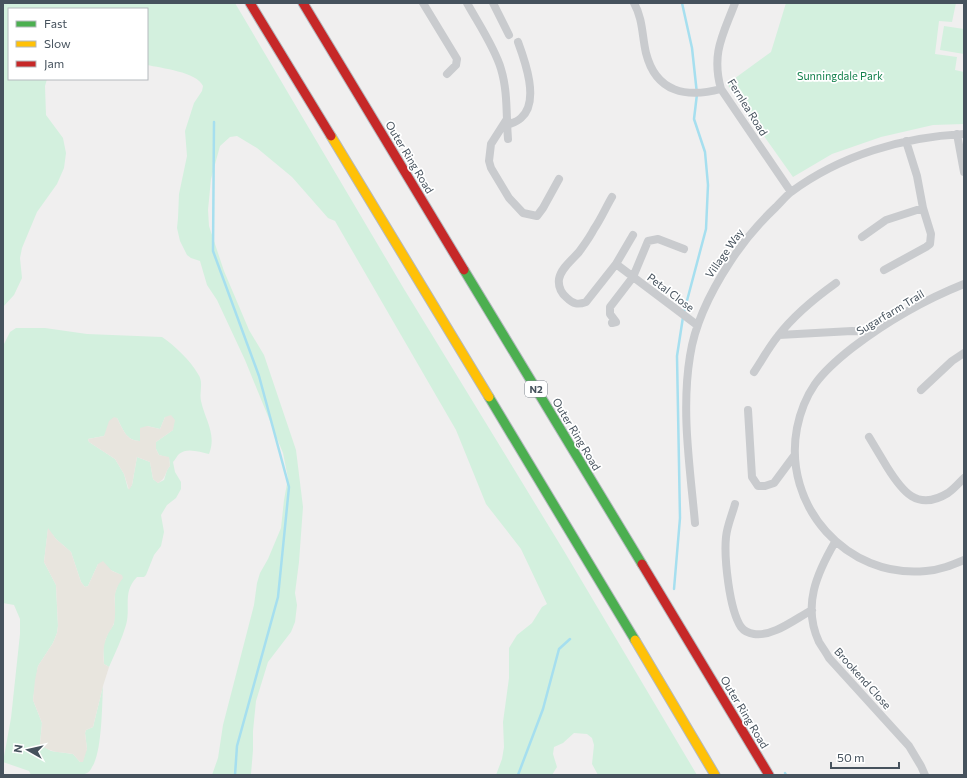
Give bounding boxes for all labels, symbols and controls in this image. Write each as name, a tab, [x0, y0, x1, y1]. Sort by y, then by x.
legend	[8, 8, 148, 80]
text: Fast	[44, 16, 67, 30]
text: Slow	[44, 36, 71, 50]
text: Jam	[44, 56, 64, 71]
park label: Sunningdale Park	[797, 69, 883, 82]
street label: Fernlea Road	[725, 76, 771, 138]
street label: Outer Ring Road	[383, 118, 437, 196]
street label: Village Way	[702, 225, 746, 280]
street label: Petal Close	[645, 270, 697, 314]
street label: Sugarfarm Trail	[854, 287, 926, 337]
road number: N2	[525, 381, 547, 397]
street label: Outer Ring Road	[550, 395, 604, 473]
street label: Brookend Close	[832, 645, 894, 712]
street label: Outer Ring Road	[718, 673, 772, 751]
north arrow	[8, 730, 48, 770]
text: N	[11, 744, 25, 754]
scale bar	[831, 744, 899, 770]
text: 50 m	[837, 750, 865, 764]

